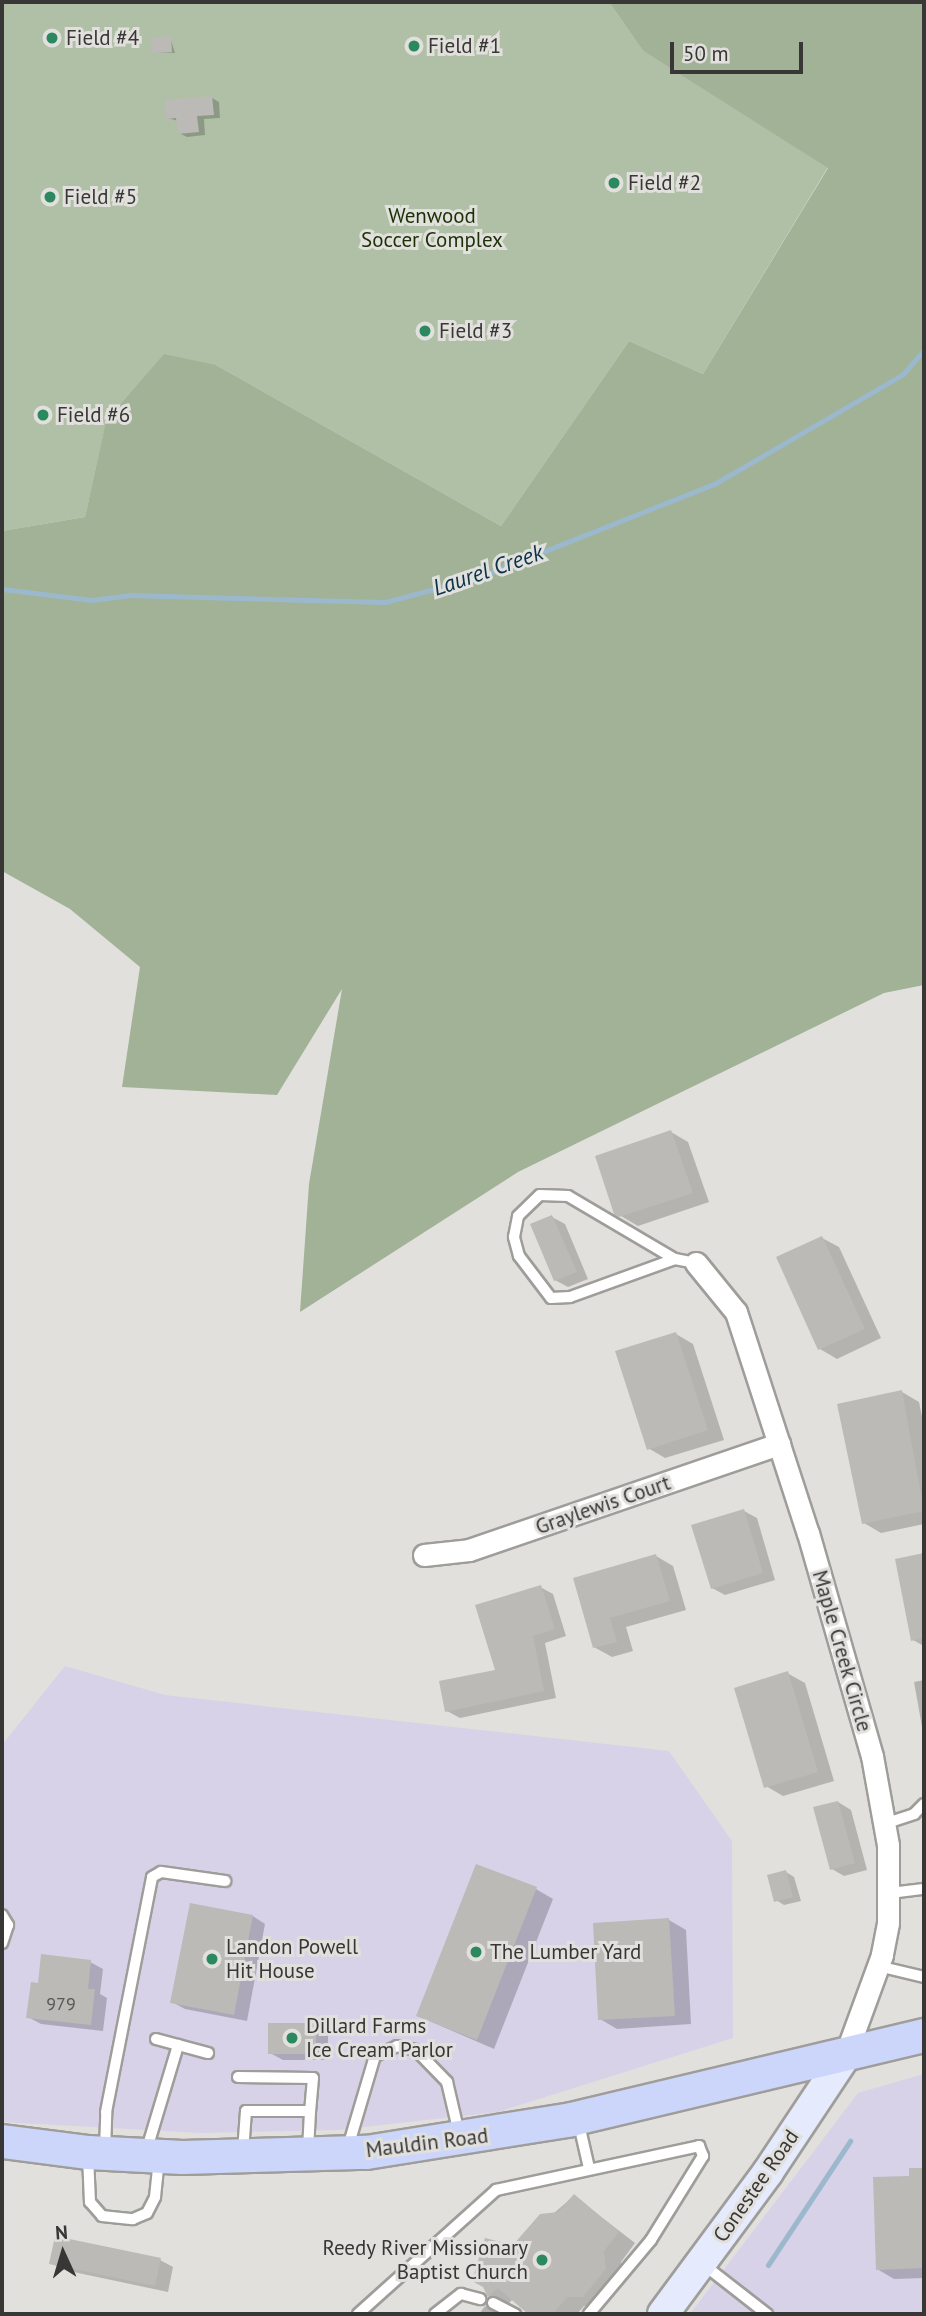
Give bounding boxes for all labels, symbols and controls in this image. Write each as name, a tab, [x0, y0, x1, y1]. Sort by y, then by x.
place label: Field #4	[66, 25, 139, 51]
scale bar	[674, 28, 807, 72]
marker: Field #4	[44, 30, 60, 46]
place label: Field #1	[428, 33, 501, 59]
marker: Field #1	[406, 38, 422, 54]
text: 50 m	[683, 40, 729, 67]
place label: Field #2	[628, 170, 701, 196]
marker: Field #2	[606, 175, 622, 191]
place label: Field #5	[64, 184, 137, 210]
marker: Field #5	[42, 189, 58, 205]
park label: Wenwood Soccer Complex	[361, 203, 503, 253]
place label: Field #3	[439, 318, 512, 344]
marker: Field #3	[417, 323, 433, 339]
place label: Field #6	[57, 402, 130, 428]
marker: Field #6	[35, 407, 51, 423]
water label: Laurel Creek	[429, 538, 547, 602]
street label: Graylewis Court	[532, 1470, 674, 1540]
street label: Maple Creek Circle	[807, 1567, 877, 1735]
place label: Landon Powell Hit House	[226, 1934, 358, 1984]
place label: The Lumber Yard	[490, 1939, 642, 1965]
marker: The Lumber Yard	[468, 1944, 484, 1960]
marker: Landon Powell Hit House	[204, 1951, 220, 1967]
house number: 979	[46, 1993, 76, 2015]
place label: Dillard Farms Ice Cream Parlor	[306, 2013, 453, 2063]
marker: Dillard Farms Ice Cream Parlor	[284, 2030, 300, 2046]
street label: Mauldin Road	[364, 2123, 490, 2163]
street label: Conestee Road	[708, 2125, 804, 2247]
north arrow	[28, 2218, 98, 2288]
text: N	[54, 2220, 69, 2244]
place label: Reedy River Missionary Baptist Church	[322, 2235, 528, 2285]
marker: Reedy River Missionary Baptist Church	[534, 2252, 550, 2268]

